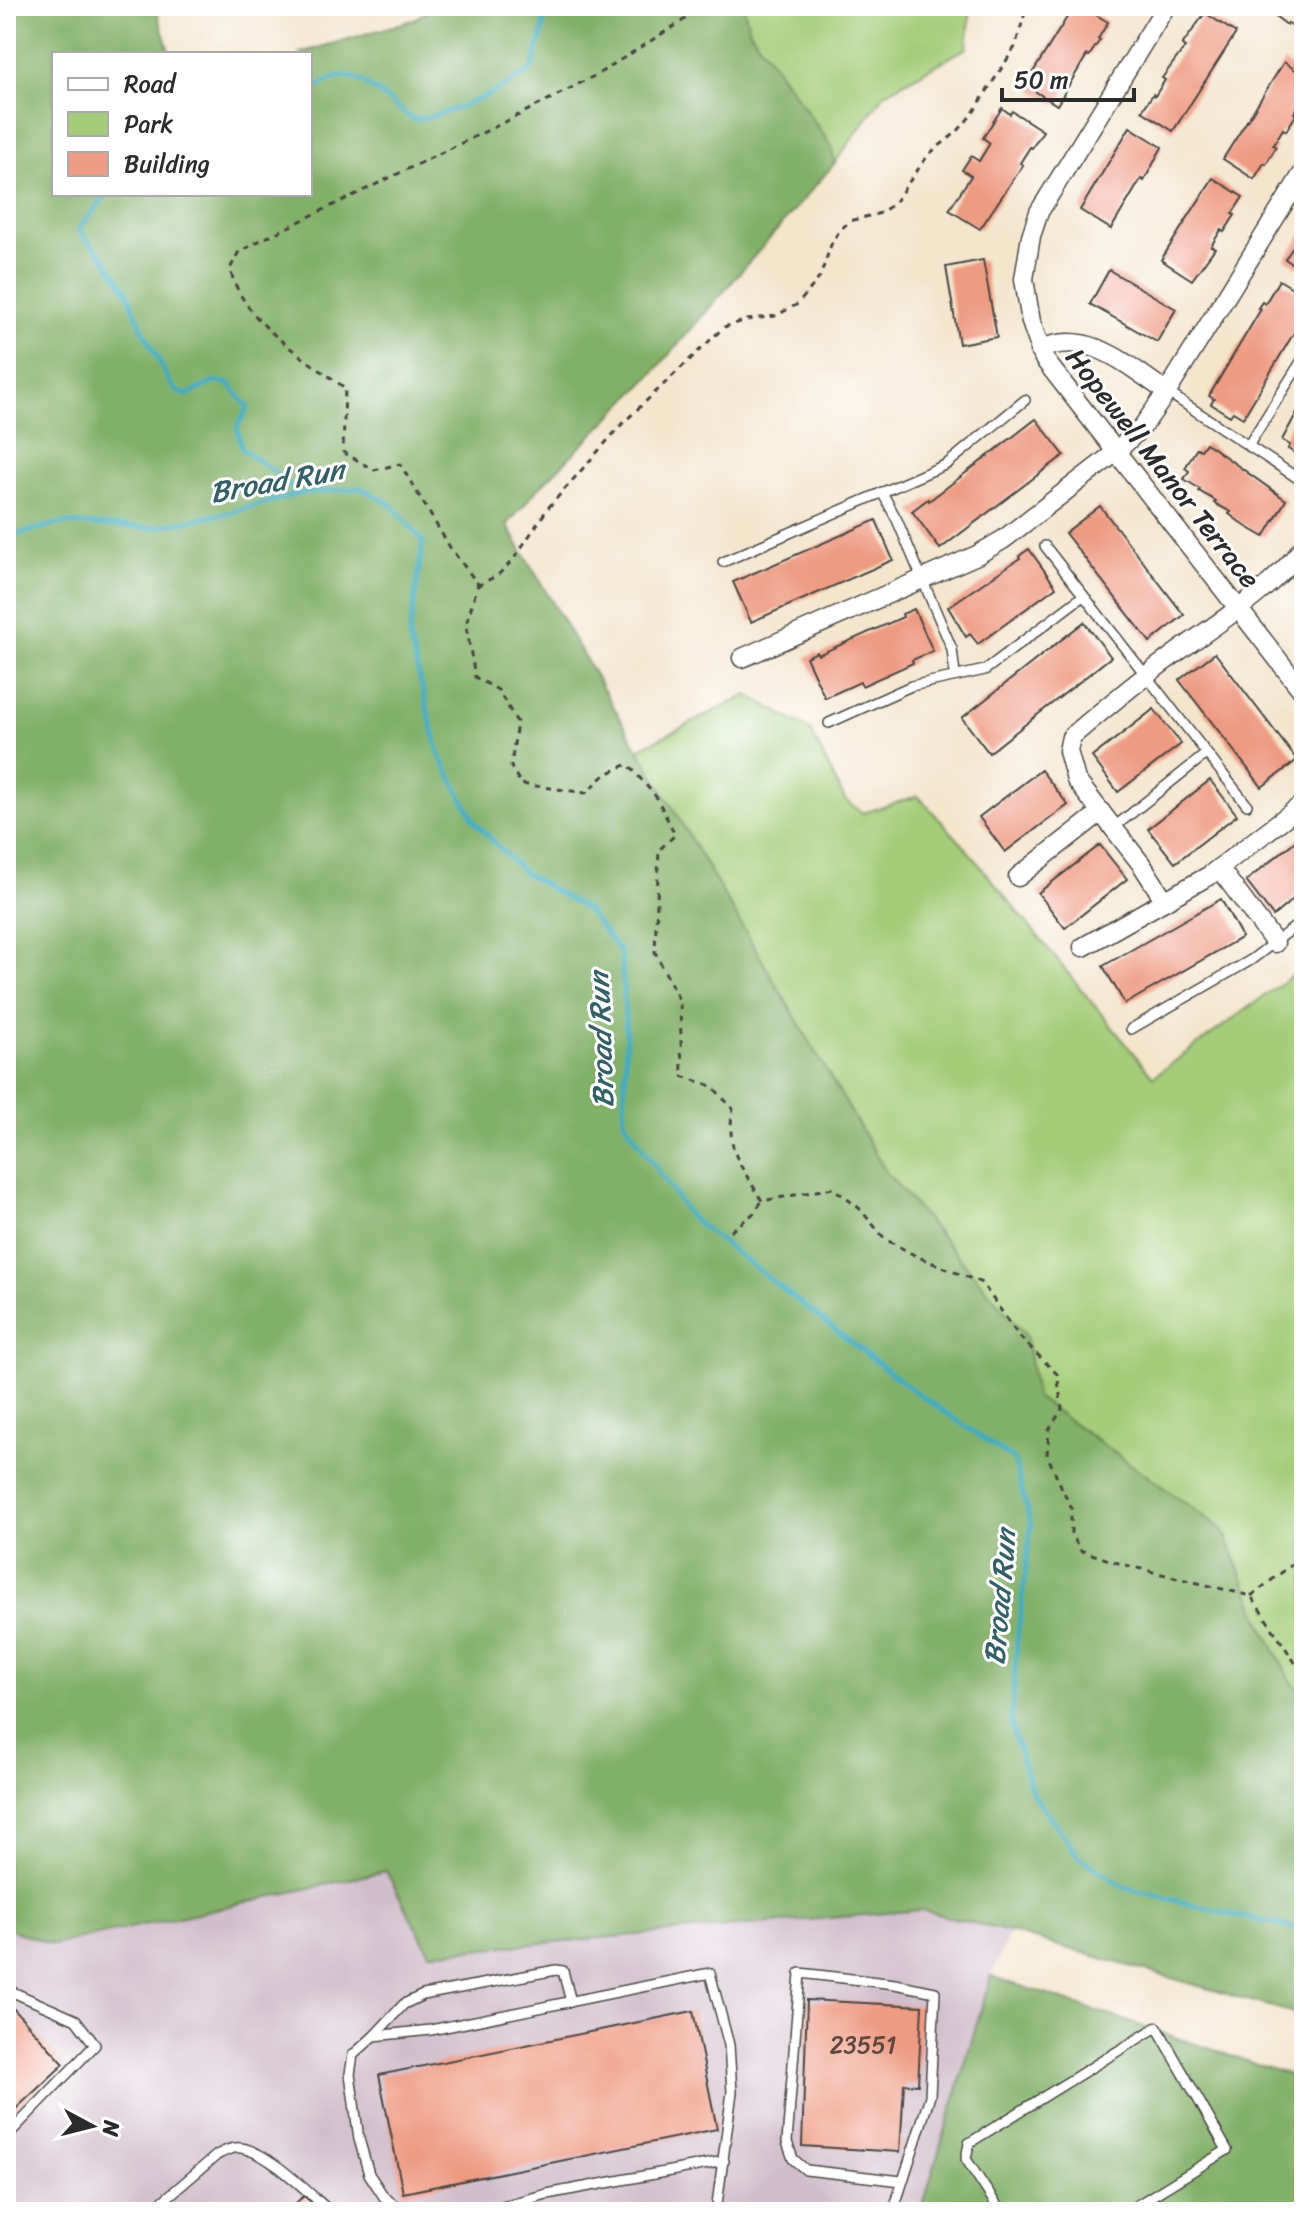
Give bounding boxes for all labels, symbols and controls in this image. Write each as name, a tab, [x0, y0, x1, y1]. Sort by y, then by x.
legend	[52, 52, 312, 196]
scale bar	[1002, 52, 1134, 102]
text: 50 m	[1014, 59, 1069, 101]
text: Road	[124, 63, 178, 105]
text: Park	[124, 103, 173, 145]
text: Building	[124, 143, 210, 185]
street label: Hopewell Manor Terrace	[1053, 336, 1273, 600]
water label: Broad Run	[205, 442, 352, 519]
water label: Broad Run	[572, 968, 630, 1109]
water label: Broad Run	[967, 1523, 1033, 1667]
house number: 23551	[830, 2024, 896, 2066]
north arrow	[52, 2086, 132, 2166]
text: N	[91, 2117, 132, 2139]

